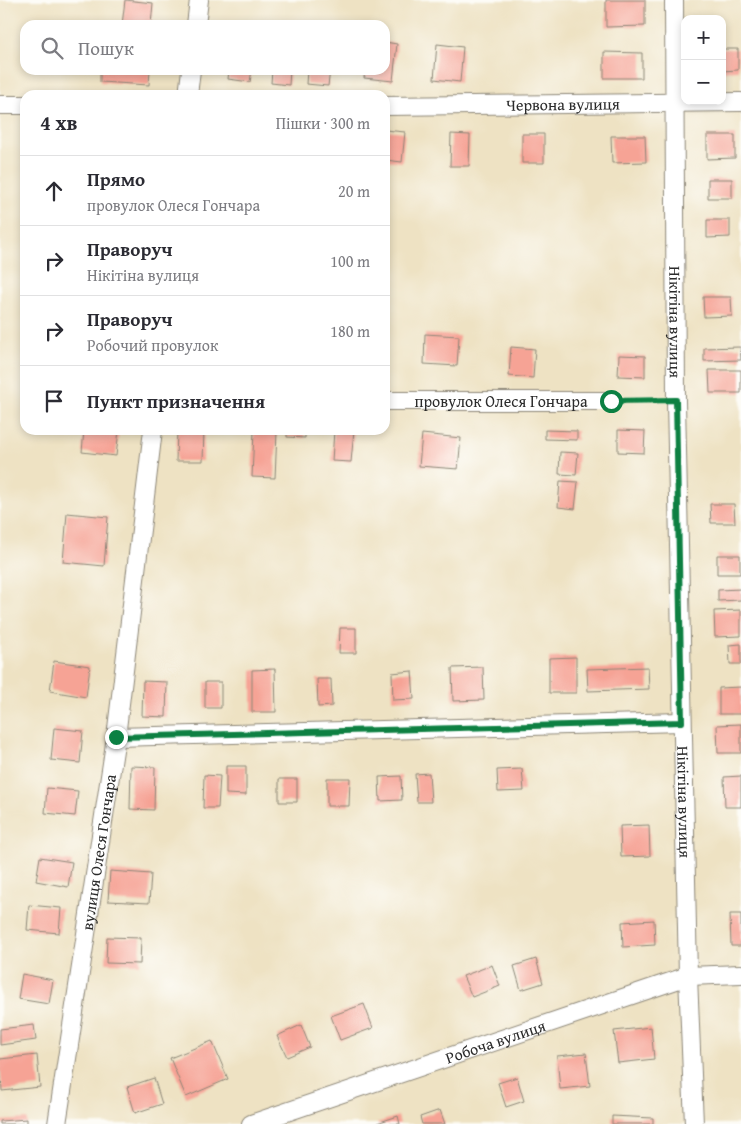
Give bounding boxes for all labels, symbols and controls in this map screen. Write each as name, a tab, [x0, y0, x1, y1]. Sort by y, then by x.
map controls	[681, 15, 726, 105]
button: +	[681, 15, 726, 60]
search box	[20, 20, 390, 75]
icon: search	[38, 34, 66, 62]
text: Пошук	[78, 34, 134, 62]
button: −	[681, 60, 726, 105]
street label: Червона вулиця	[506, 91, 620, 117]
text: 4 хв	[40, 107, 78, 138]
text: Пішки · 300 m	[276, 111, 370, 135]
text: Прямо	[87, 165, 145, 193]
icon: ahead	[40, 177, 68, 205]
text: 20 m	[338, 179, 370, 203]
text: провулок Олеся Гончара	[87, 193, 260, 217]
text: Праворуч	[87, 235, 172, 263]
icon: right	[40, 247, 68, 275]
text: 100 m	[330, 249, 370, 273]
text: Нікітіна вулиця	[87, 263, 199, 287]
street label: Нікітіна вулиця	[663, 266, 688, 378]
text: Праворуч	[87, 305, 172, 333]
icon: right	[40, 317, 68, 345]
text: 180 m	[330, 319, 370, 343]
text: Робочий провулок	[87, 333, 218, 357]
icon: arrive	[40, 387, 68, 415]
text: Пункт призначення	[87, 387, 265, 415]
street label: провулок Олеся Гончара	[414, 389, 588, 413]
route start	[600, 390, 623, 413]
route end	[105, 726, 128, 749]
street label: Нікітіна вулиця	[671, 746, 698, 858]
street label: вулиця Олеся Гончара	[75, 772, 122, 932]
street label: Робоча вулиця	[442, 1013, 549, 1069]

